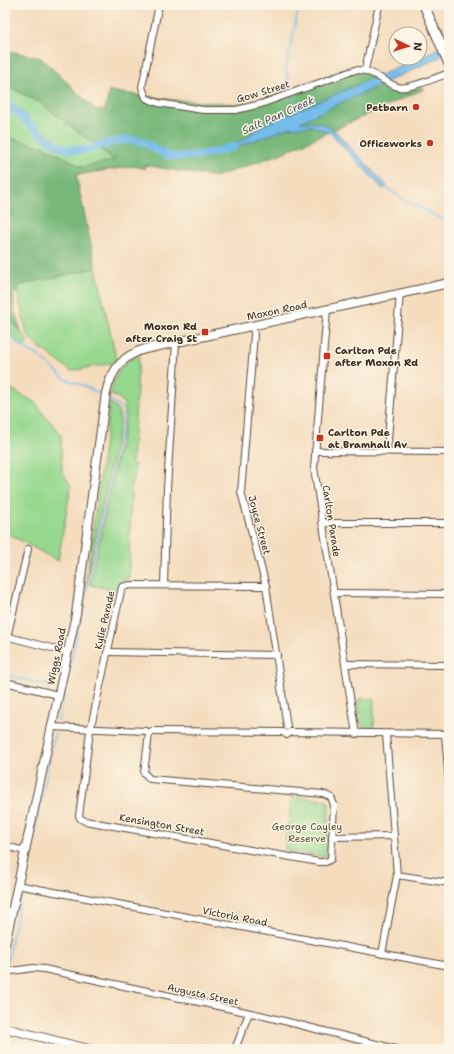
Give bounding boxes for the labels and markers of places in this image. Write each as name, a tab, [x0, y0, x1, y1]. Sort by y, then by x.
place label: Petbarn	[366, 101, 408, 114]
marker: Petbarn	[411, 102, 421, 112]
place label: Officeworks	[360, 137, 422, 150]
marker: Officeworks	[425, 138, 435, 148]
place label: Moxon Rd after Craig St	[126, 320, 197, 345]
marker: Moxon Rd after Craig St	[200, 327, 210, 337]
place label: Carlton Pde after Moxon Rd	[335, 344, 418, 369]
marker: Carlton Pde after Moxon Rd	[322, 351, 332, 361]
place label: Carlton Pde at Bramhall Av	[328, 426, 407, 451]
marker: Carlton Pde at Bramhall Av	[315, 433, 325, 443]

